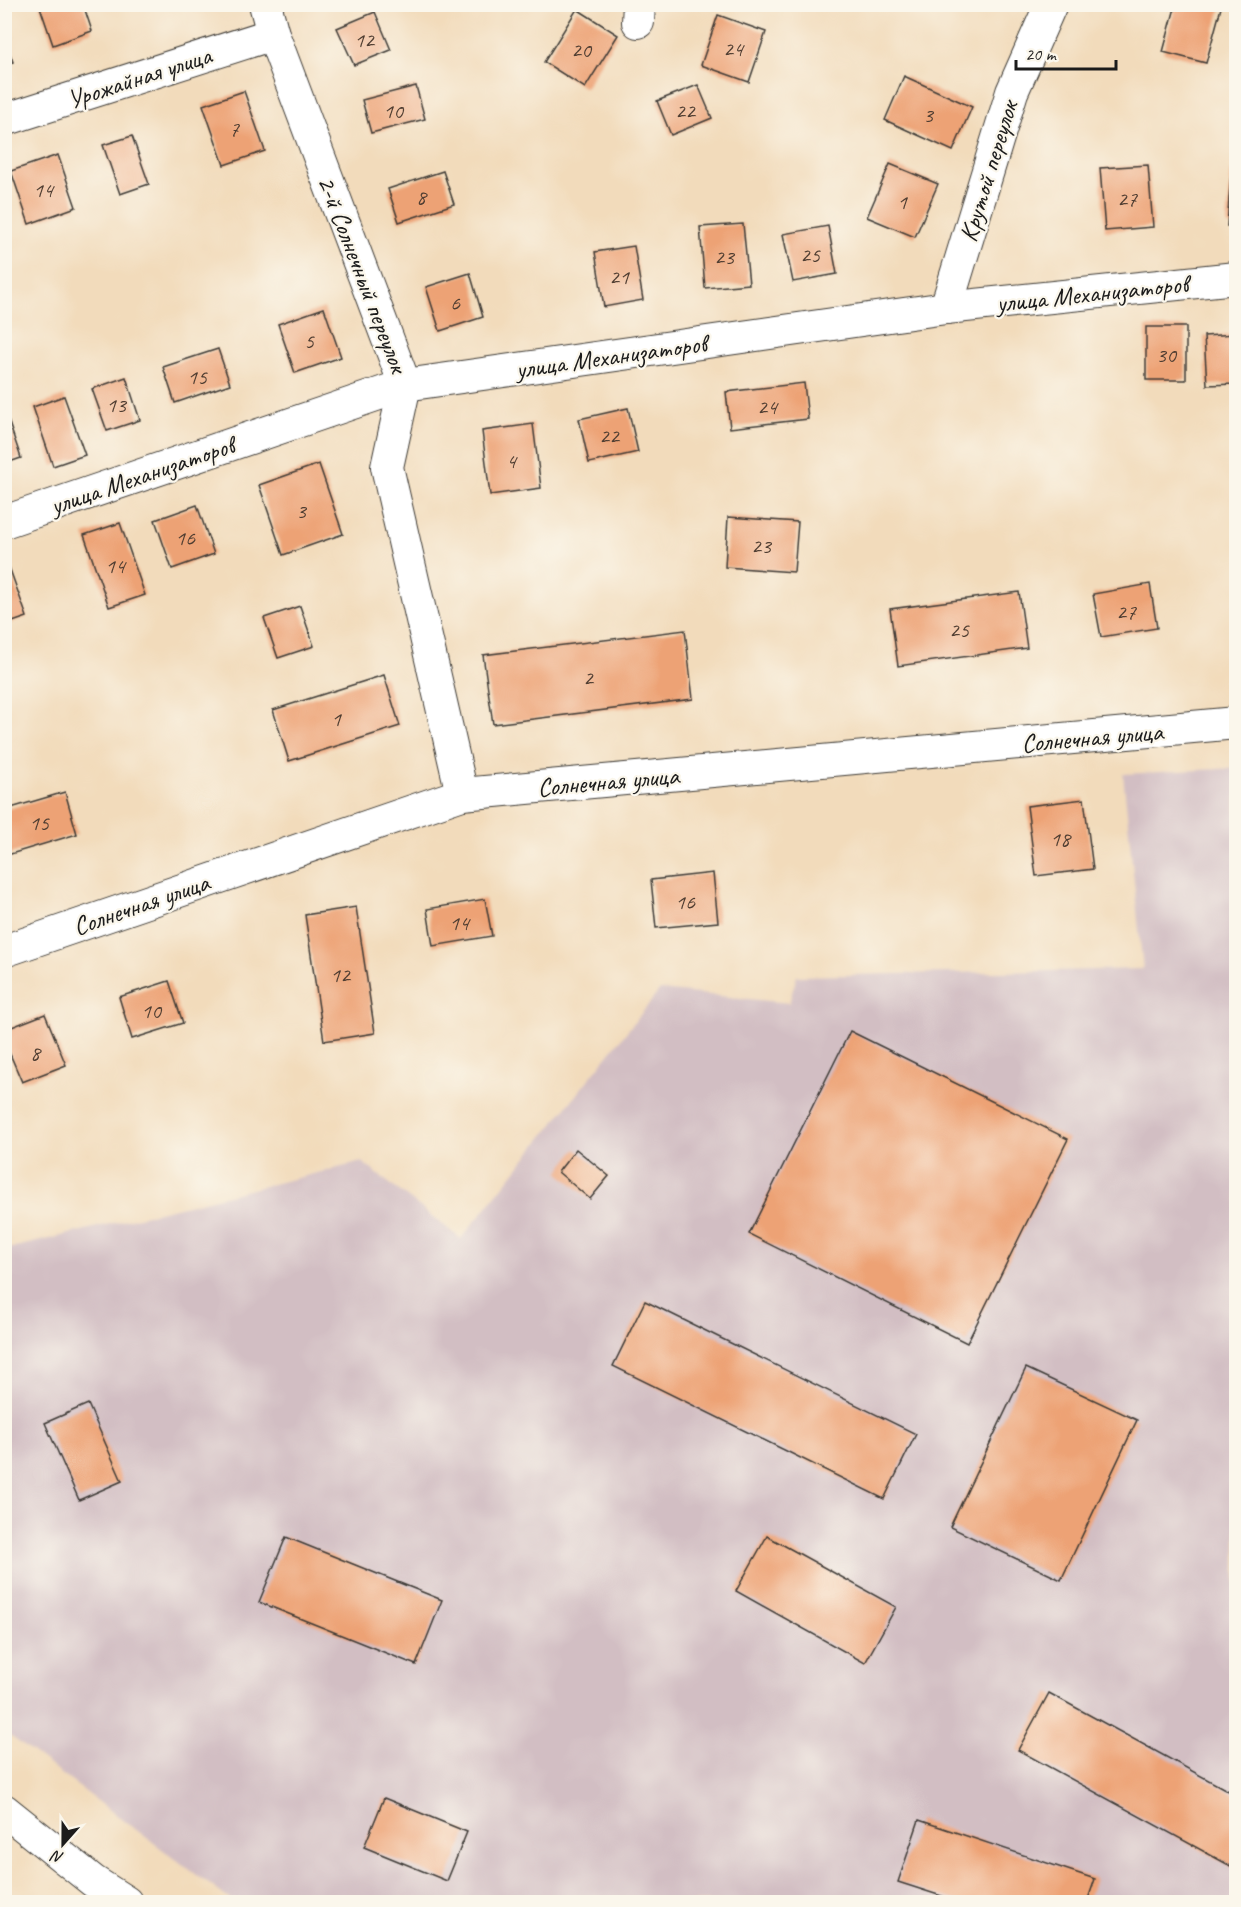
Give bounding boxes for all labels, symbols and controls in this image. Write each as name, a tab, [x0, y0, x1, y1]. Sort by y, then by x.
house number: 12	[354, 26, 376, 54]
scale bar	[1016, 33, 1116, 71]
house number: 24	[723, 35, 745, 63]
house number: 20	[571, 36, 593, 64]
street label: Урожайная улица	[63, 38, 217, 116]
text: 20 m	[1025, 43, 1058, 65]
street label: Крутой переулок	[951, 94, 1026, 246]
house number: 10	[383, 97, 405, 125]
house number: 22	[675, 97, 697, 125]
house number: 3	[923, 101, 935, 129]
house number: 7	[229, 115, 240, 143]
street label: 2-й Солнечный переулок	[310, 171, 416, 379]
house number: 14	[33, 176, 55, 204]
house number: 8	[416, 183, 428, 211]
house number: 27	[1117, 185, 1138, 213]
house number: 1	[897, 188, 908, 216]
house number: 25	[800, 241, 821, 269]
house number: 23	[714, 243, 736, 271]
house number: 21	[609, 263, 630, 291]
street label: улица Механизаторов	[993, 267, 1194, 320]
house number: 6	[450, 289, 461, 317]
street label: улица Механизаторов	[512, 326, 713, 386]
house number: 5	[304, 327, 315, 355]
house number: 30	[1156, 341, 1178, 369]
house number: 15	[187, 363, 208, 391]
house number: 13	[106, 391, 128, 419]
house number: 24	[757, 393, 779, 421]
house number: 22	[599, 422, 621, 450]
street label: улица Механизаторов	[44, 427, 243, 523]
house number: 4	[506, 447, 518, 475]
house number: 3	[296, 497, 308, 525]
house number: 16	[175, 524, 196, 552]
house number: 23	[751, 532, 773, 560]
house number: 14	[105, 552, 127, 580]
house number: 27	[1116, 598, 1137, 626]
house number: 25	[949, 616, 970, 644]
house number: 2	[583, 664, 595, 692]
house number: 1	[331, 705, 342, 733]
street label: Солнечная улица	[1020, 715, 1166, 760]
street label: Солнечная улица	[536, 759, 682, 804]
house number: 15	[29, 809, 50, 837]
house number: 18	[1050, 825, 1072, 853]
street label: Солнечная улица	[69, 865, 215, 943]
house number: 16	[675, 888, 696, 916]
house number: 14	[449, 909, 471, 937]
house number: 12	[330, 961, 352, 989]
house number: 10	[141, 997, 163, 1025]
house number: 8	[30, 1039, 42, 1067]
north arrow	[33, 1814, 93, 1874]
text: N	[47, 1845, 66, 1868]

